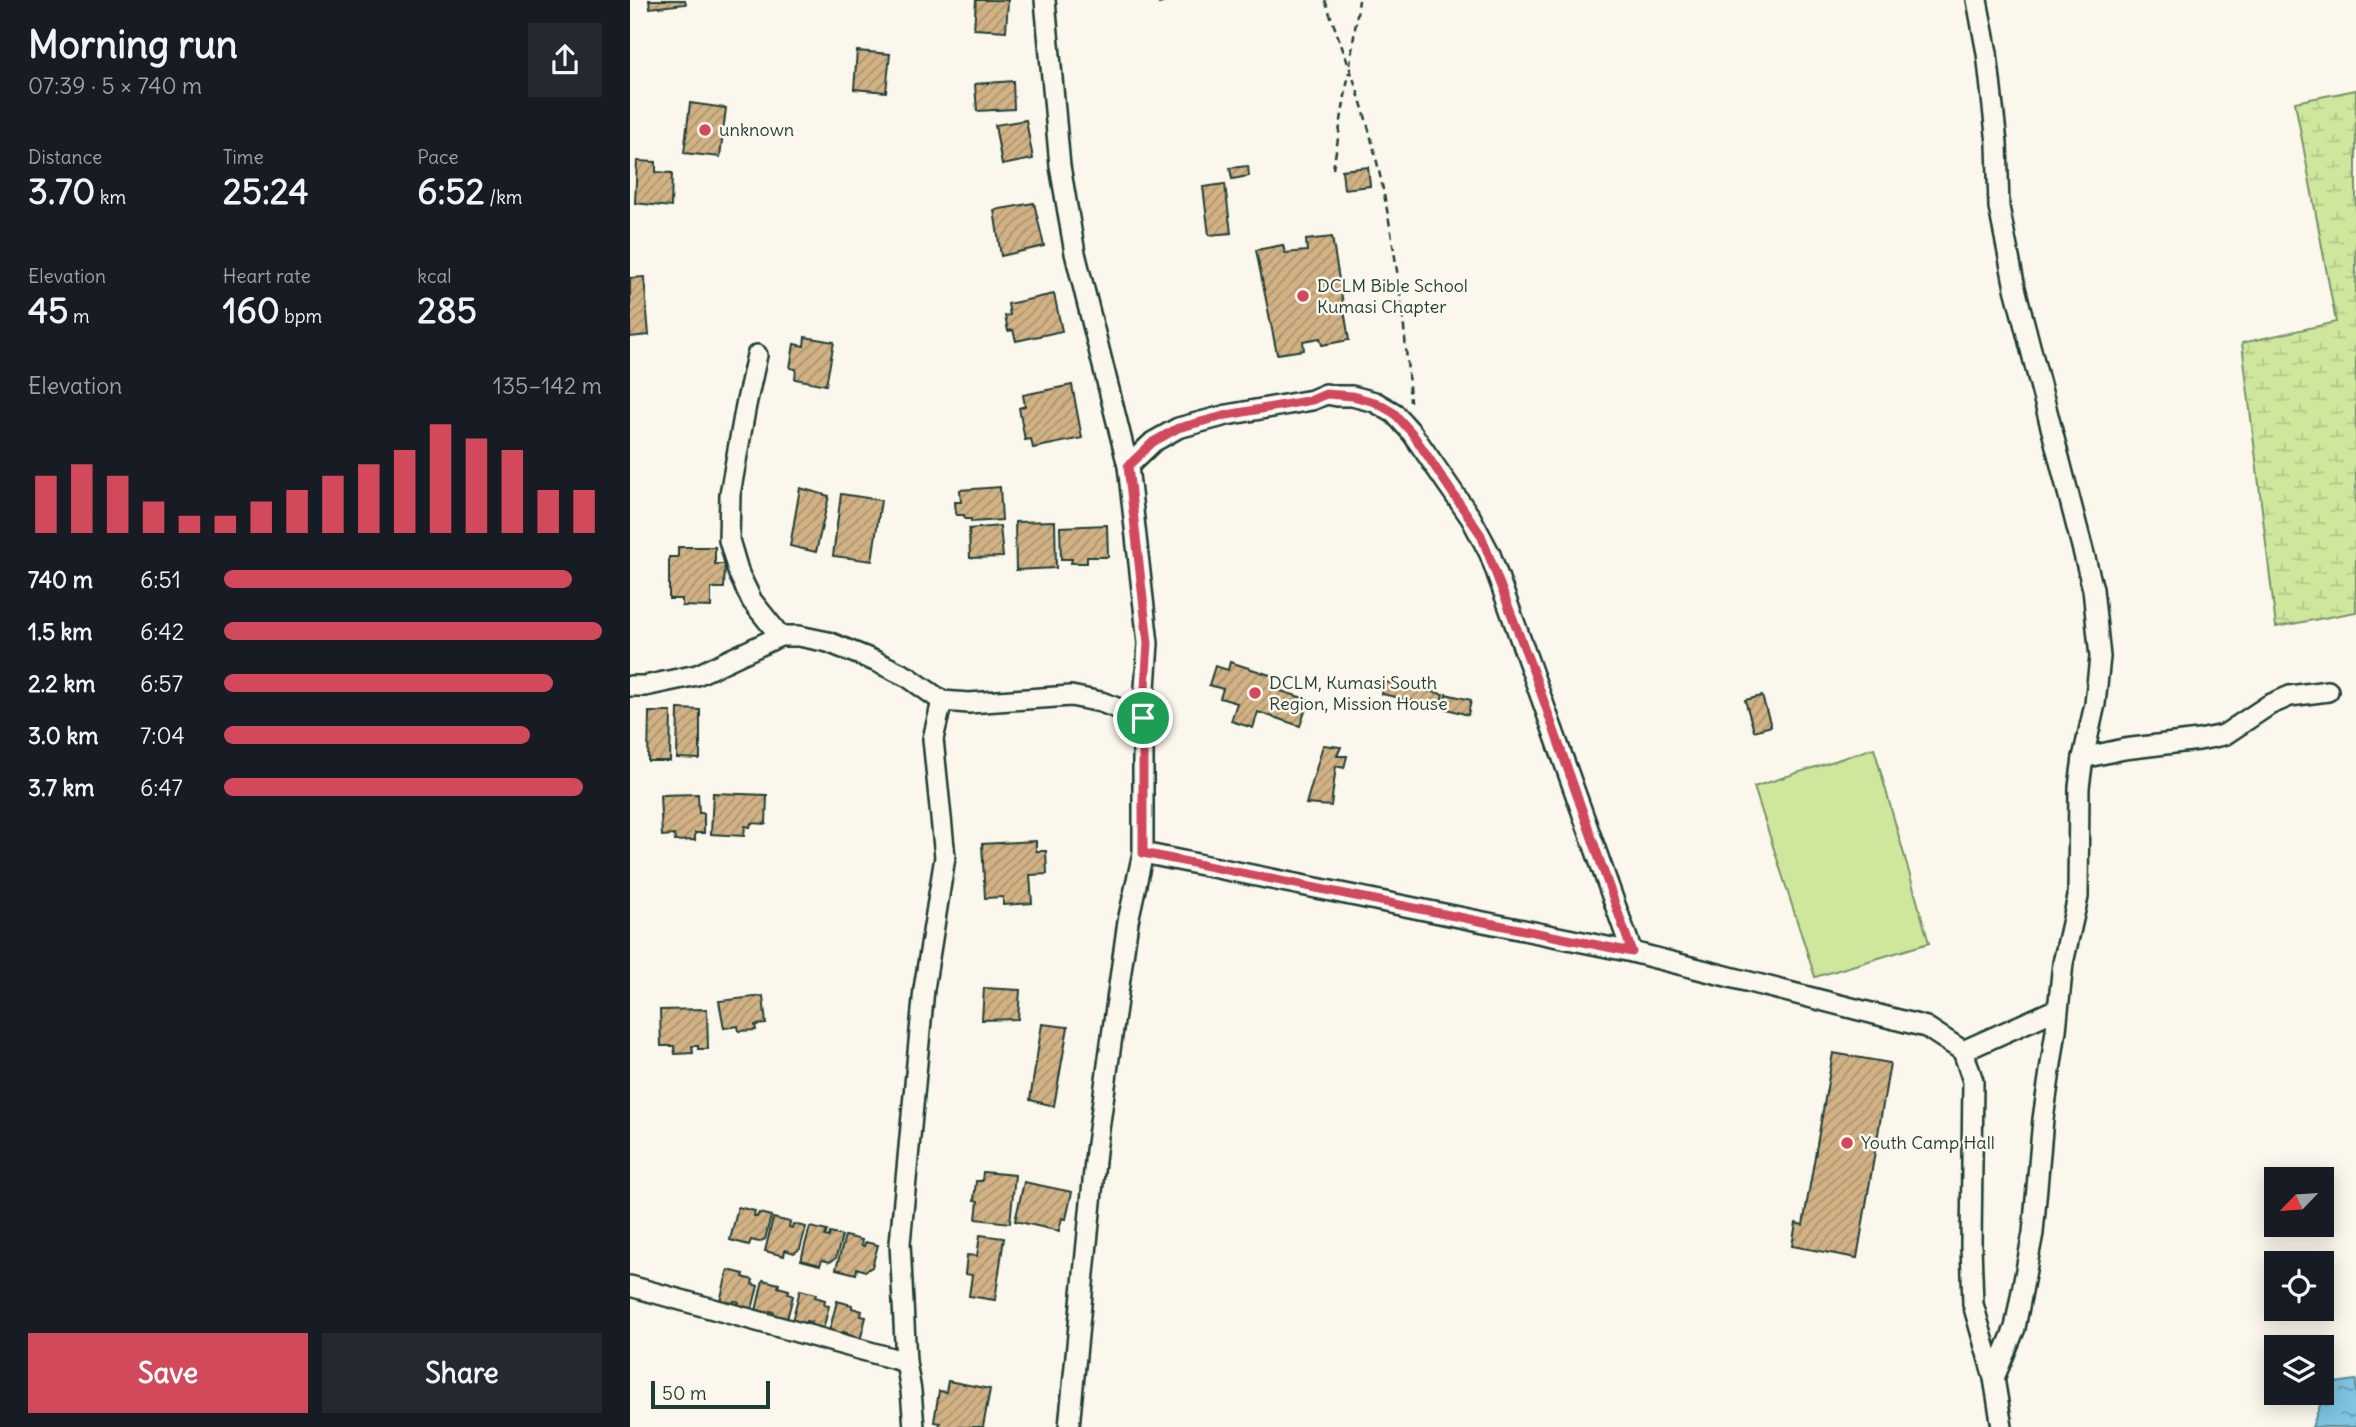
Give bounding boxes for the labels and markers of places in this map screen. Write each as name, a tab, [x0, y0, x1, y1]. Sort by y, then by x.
place label: unknown	[719, 118, 794, 141]
marker: unknown	[697, 122, 713, 138]
place label: DCLM Bible School Kumasi Chapter	[1317, 274, 1468, 318]
marker: DCLM Bible School Kumasi Chapter	[1295, 288, 1311, 304]
place label: DCLM, Kumasi South Region, Mission House	[1269, 671, 1448, 715]
marker: DCLM, Kumasi South Region, Mission House	[1247, 685, 1263, 701]
pin	[1113, 688, 1173, 748]
place label: Youth Camp Hall	[1861, 1131, 1995, 1154]
marker: Youth Camp Hall	[1839, 1135, 1855, 1151]

